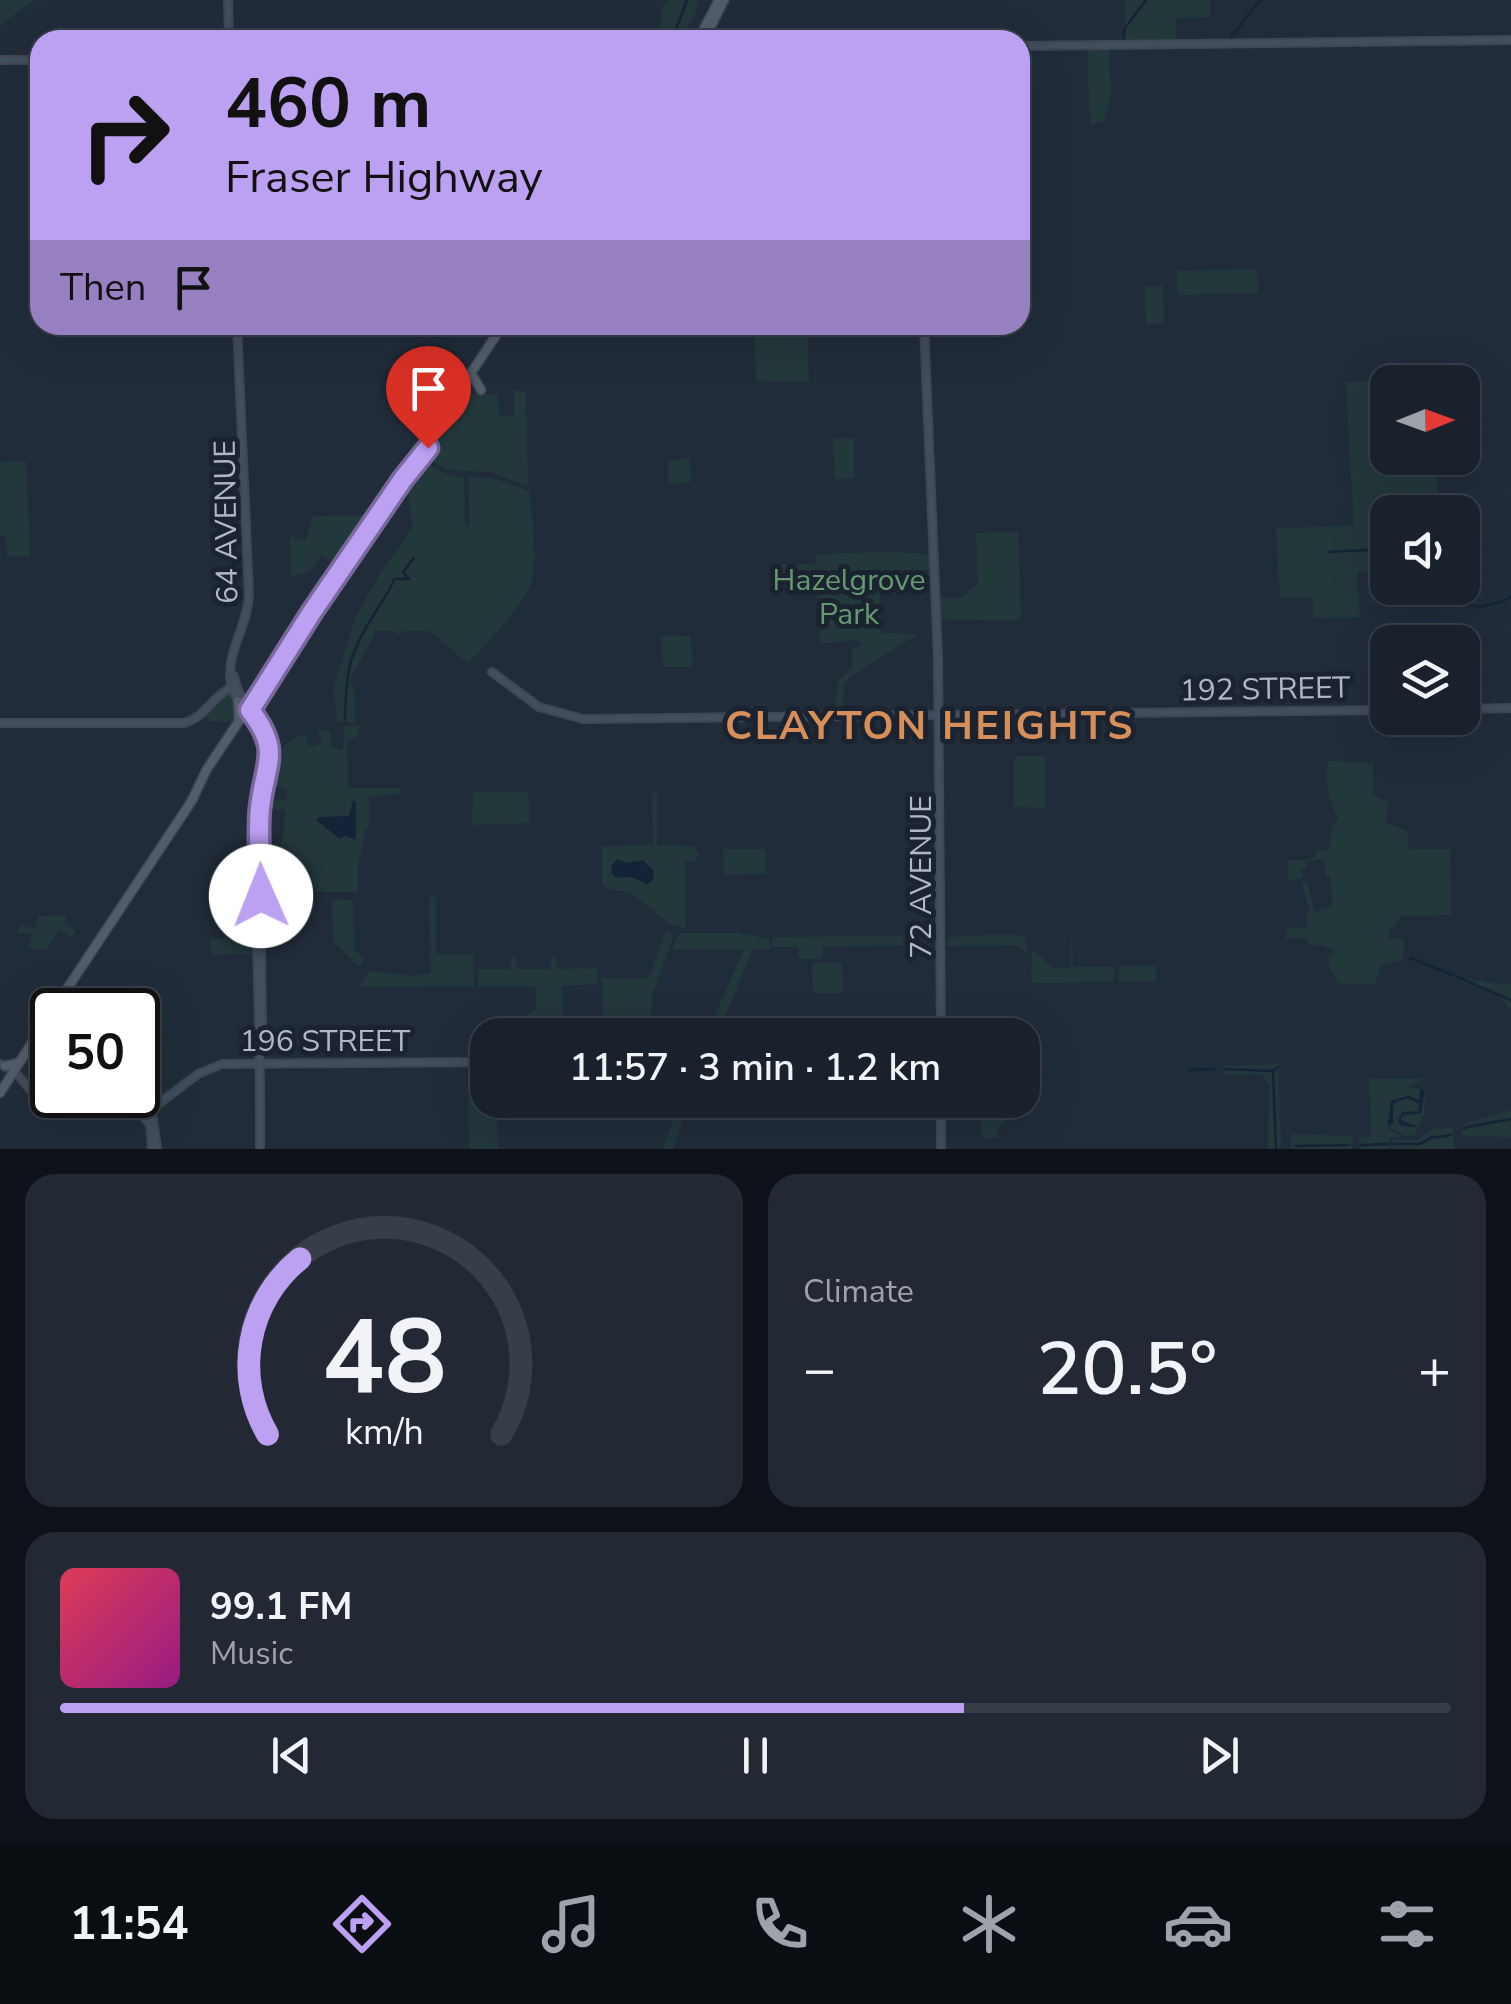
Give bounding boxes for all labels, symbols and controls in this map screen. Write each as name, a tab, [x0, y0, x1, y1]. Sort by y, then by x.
text: 460 m	[225, 56, 431, 152]
icon: right	[60, 70, 190, 200]
text: Fraser Highway	[225, 147, 543, 208]
icon: arrive	[166, 260, 221, 315]
text: Then	[60, 262, 146, 313]
pin	[386, 346, 471, 449]
icon: arrive	[401, 361, 456, 416]
north arrow	[1370, 365, 1480, 475]
map controls	[1370, 365, 1480, 735]
street label: 64 AVENUE	[205, 440, 248, 604]
button: sound	[1370, 495, 1480, 605]
park label: Hazelgrove Park	[773, 560, 925, 635]
button: layers	[1370, 625, 1480, 735]
street label: 192 STREET	[1179, 668, 1351, 711]
district label: CLAYTON HEIGHTS	[725, 699, 1135, 753]
street label: 72 AVENUE	[901, 795, 942, 959]
position arrow	[209, 844, 313, 948]
speed limit sign: 50	[30, 988, 160, 1118]
street label: 196 STREET	[240, 1021, 410, 1062]
text: 11:57 · 3 min · 1.2 km	[569, 1042, 941, 1093]
text: Climate	[803, 1270, 914, 1313]
text: 48	[322, 1287, 446, 1429]
text: 20.5°	[1037, 1318, 1217, 1420]
text: −	[803, 1332, 836, 1407]
text: +	[1418, 1332, 1451, 1407]
text: km/h	[345, 1408, 423, 1457]
text: 99.1 FM	[210, 1581, 352, 1632]
text: Music	[210, 1632, 293, 1675]
icon: previous	[264, 1728, 319, 1783]
icon: pause	[728, 1728, 783, 1783]
icon: next	[1192, 1728, 1247, 1783]
icon: directions	[327, 1889, 397, 1959]
icon: music	[536, 1889, 606, 1959]
icon: phone	[745, 1889, 815, 1959]
icon: climate	[954, 1889, 1024, 1959]
icon: car	[1163, 1889, 1233, 1959]
icon: filters	[1372, 1889, 1442, 1959]
text: 11:54	[69, 1894, 189, 1955]

